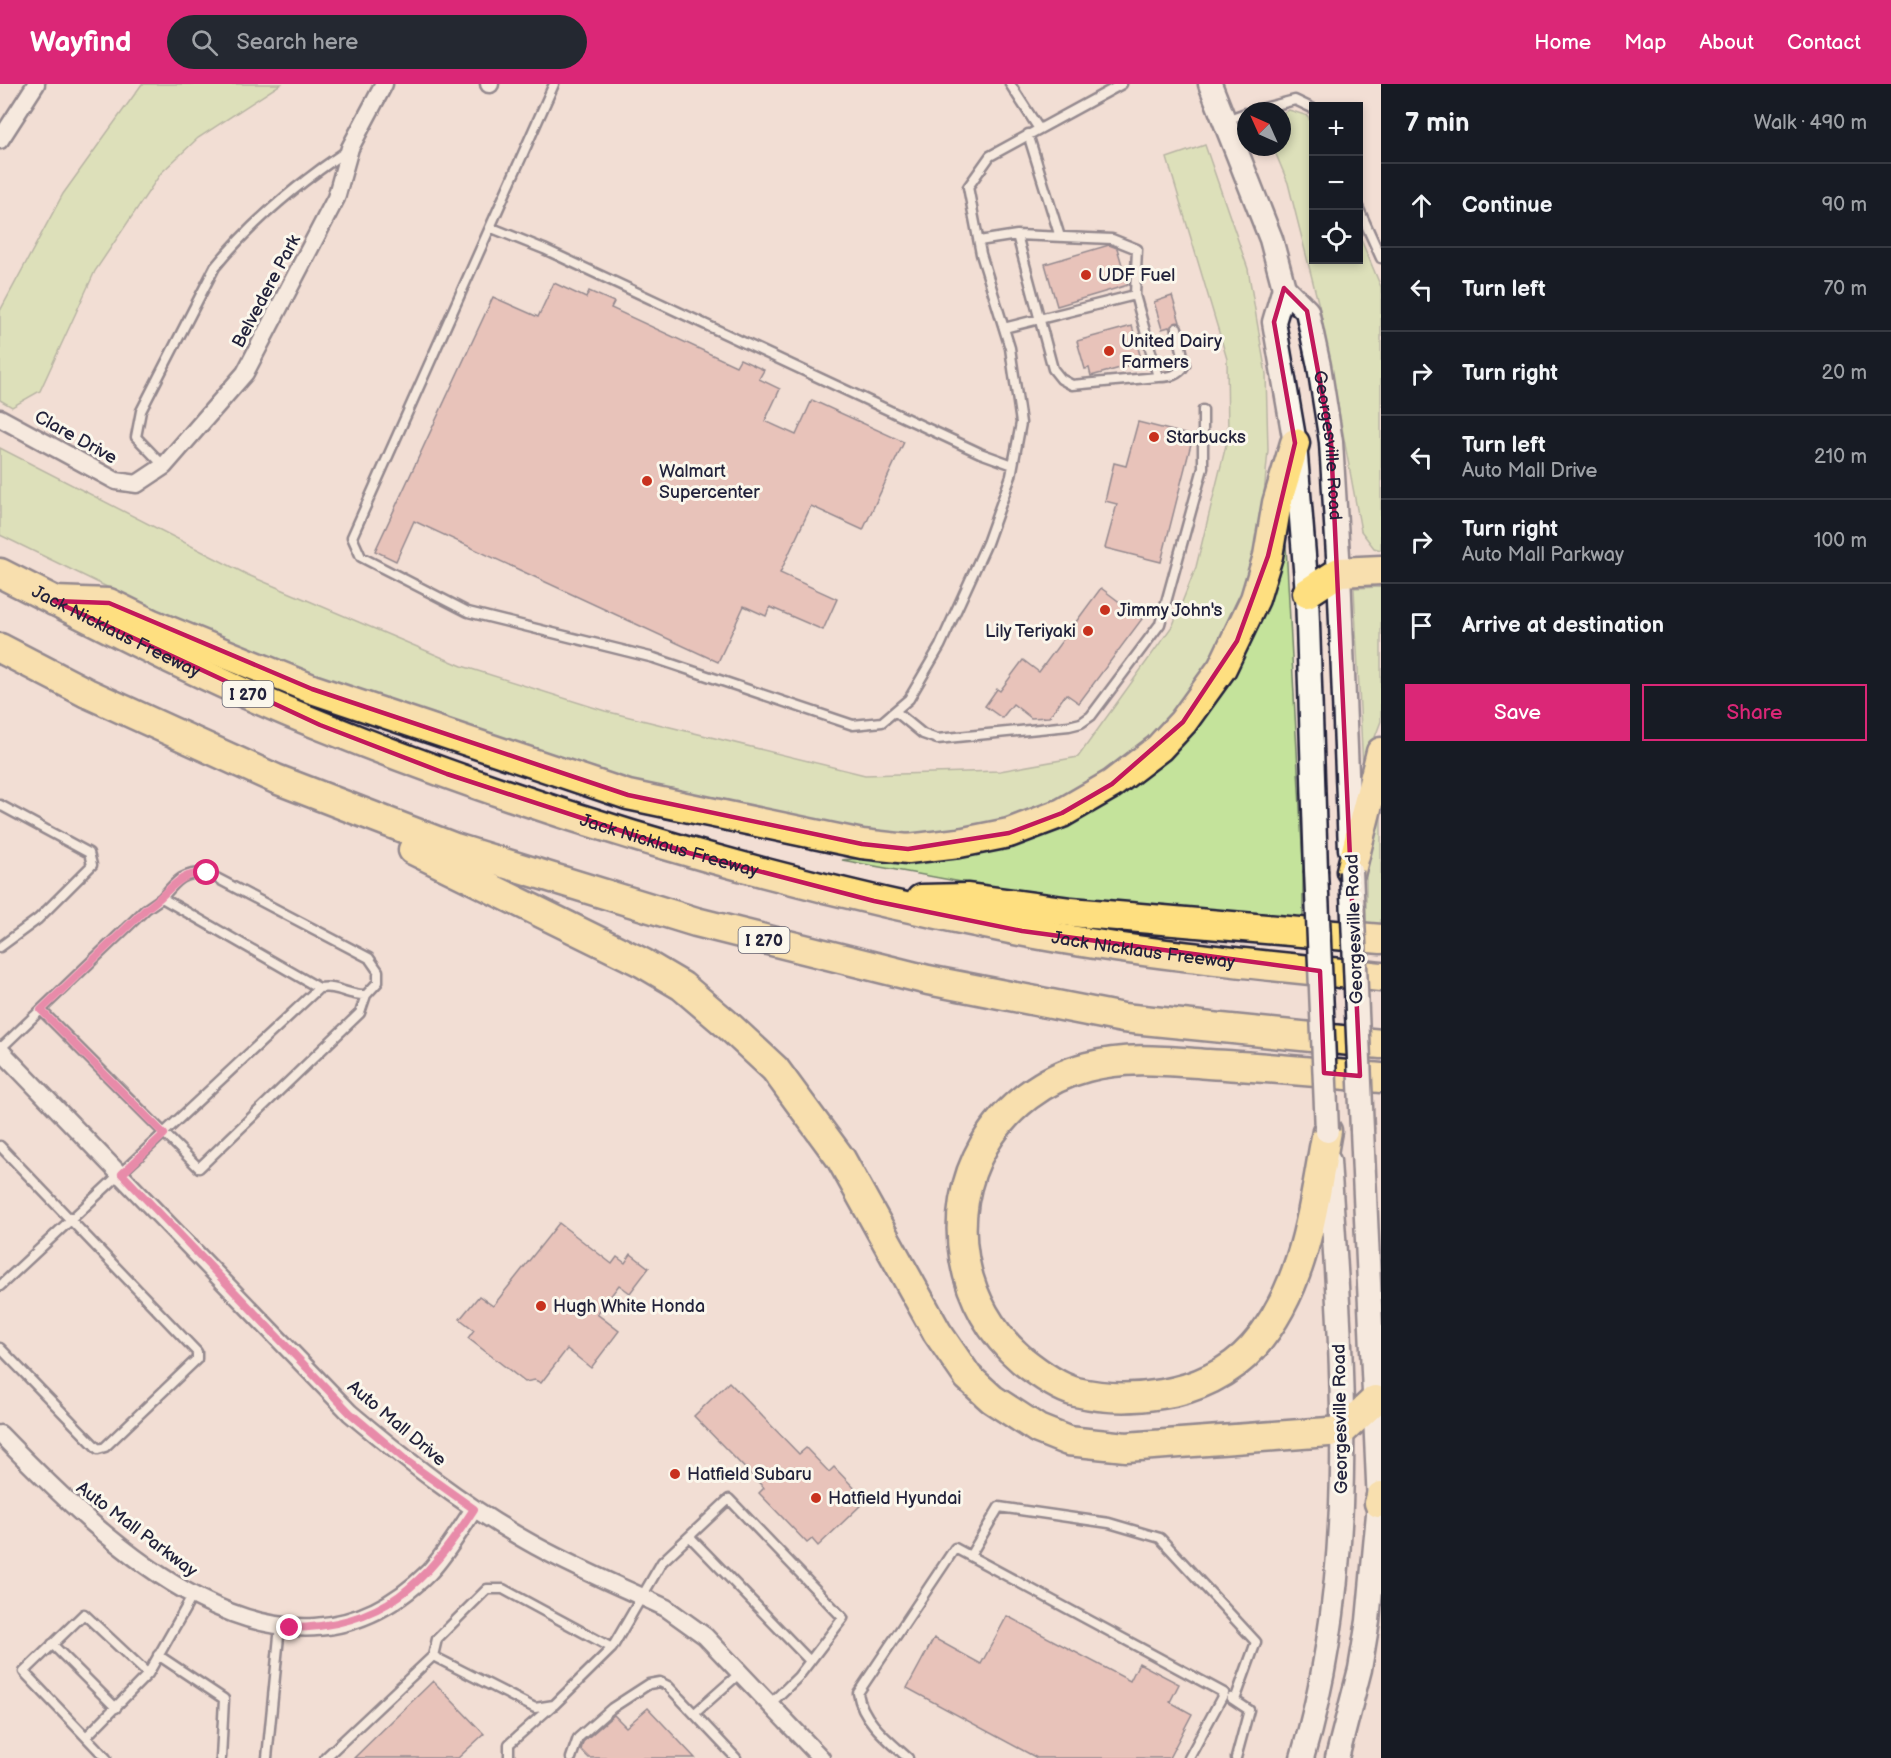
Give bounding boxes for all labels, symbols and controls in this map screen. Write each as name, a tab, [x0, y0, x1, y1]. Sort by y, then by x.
search box	[167, 15, 587, 69]
text: Wayfind	[30, 26, 131, 59]
icon: search	[188, 26, 221, 59]
text: Search here	[236, 29, 358, 56]
text: Home	[1534, 30, 1591, 55]
text: Map	[1624, 30, 1666, 55]
text: About	[1699, 30, 1754, 55]
text: Contact	[1787, 30, 1861, 55]
north arrow	[1237, 102, 1291, 156]
map controls	[1309, 102, 1363, 264]
button: +	[1309, 102, 1363, 156]
text: 7 min	[1405, 108, 1469, 139]
text: Walk · 490 m	[1754, 111, 1867, 135]
button: −	[1309, 156, 1363, 210]
icon: ahead	[1405, 189, 1438, 222]
text: Continue	[1462, 192, 1552, 219]
text: 90 m	[1822, 193, 1867, 217]
button: locate	[1309, 210, 1363, 264]
street label: Belvedere Park	[228, 231, 305, 351]
place label: UDF Fuel	[1098, 265, 1175, 286]
marker: UDF Fuel	[1079, 268, 1093, 282]
icon: left	[1405, 273, 1438, 306]
text: Turn left	[1462, 276, 1546, 303]
text: 70 m	[1823, 277, 1867, 301]
place label: United Dairy Farmers	[1121, 331, 1223, 373]
marker: United Dairy Farmers	[1102, 344, 1116, 358]
icon: right	[1405, 357, 1438, 390]
text: Turn right	[1462, 360, 1558, 387]
text: 20 m	[1822, 361, 1867, 385]
street label: Georgesville Road	[1309, 369, 1346, 521]
street label: Clare Drive	[31, 406, 121, 469]
place label: Starbucks	[1166, 427, 1246, 448]
marker: Starbucks	[1147, 430, 1161, 444]
text: Turn left	[1462, 432, 1546, 459]
icon: left	[1405, 441, 1438, 474]
text: 210 m	[1814, 445, 1867, 469]
text: Auto Mall Drive	[1462, 459, 1597, 483]
place label: Walmart Supercenter	[659, 461, 760, 503]
marker: Walmart Supercenter	[640, 474, 654, 488]
text: Turn right	[1462, 516, 1558, 543]
icon: right	[1405, 525, 1438, 558]
text: 100 m	[1814, 529, 1867, 553]
text: Auto Mall Parkway	[1462, 543, 1624, 567]
street label: Jack Nicklaus Freeway	[28, 581, 204, 683]
place label: Jimmy John's	[1117, 600, 1222, 621]
marker: Jimmy John's	[1098, 603, 1112, 617]
icon: arrive	[1405, 609, 1438, 642]
text: Arrive at destination	[1462, 612, 1664, 639]
place label: Lily Teriyaki	[985, 621, 1076, 642]
marker: Lily Teriyaki	[1081, 624, 1095, 638]
road number: I 270	[222, 681, 274, 707]
button: Save	[1405, 684, 1630, 741]
button: Share	[1642, 684, 1867, 741]
street label: Jack Nicklaus Freeway	[577, 810, 762, 882]
street label: Georgesville Road	[1341, 853, 1368, 1004]
route start	[193, 859, 219, 885]
road number: I 270	[738, 927, 789, 953]
street label: Jack Nicklaus Freeway	[1050, 927, 1237, 973]
place label: Hugh White Honda	[553, 1296, 705, 1317]
marker: Hugh White Honda	[534, 1299, 548, 1313]
street label: Georgesville Road	[1329, 1344, 1352, 1494]
street label: Auto Mall Drive	[343, 1376, 450, 1471]
place label: Hatfield Subaru	[687, 1464, 812, 1485]
marker: Hatfield Subaru	[668, 1467, 682, 1481]
street label: Auto Mall Parkway	[72, 1477, 202, 1582]
place label: Hatfield Hyundai	[828, 1488, 962, 1509]
marker: Hatfield Hyundai	[809, 1491, 823, 1505]
route end	[276, 1614, 302, 1640]

